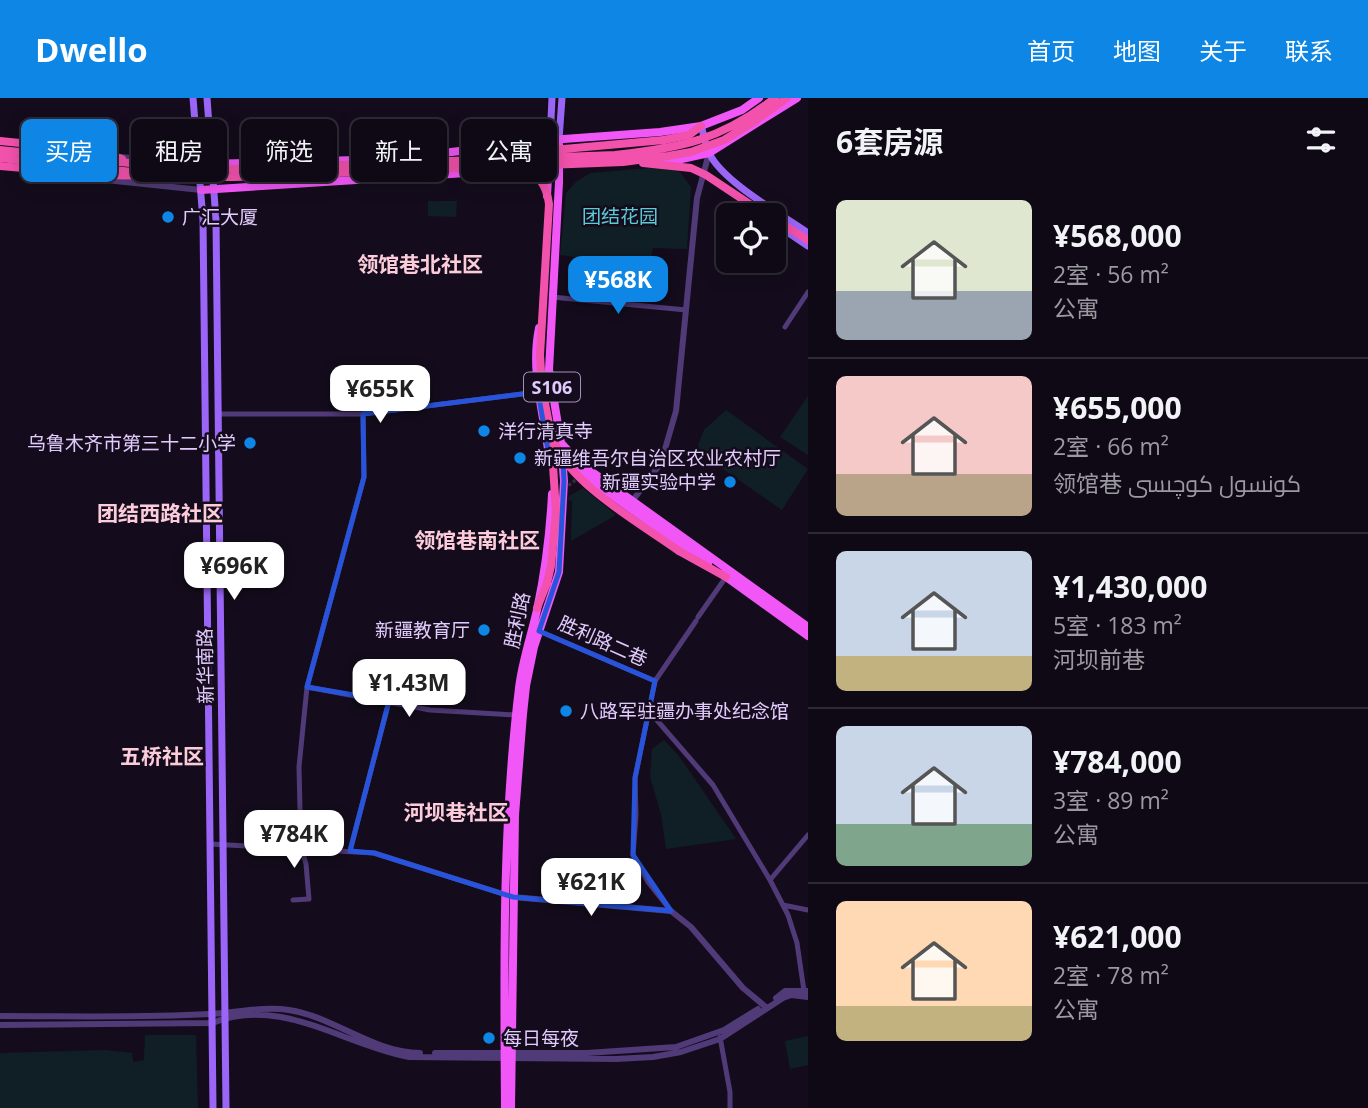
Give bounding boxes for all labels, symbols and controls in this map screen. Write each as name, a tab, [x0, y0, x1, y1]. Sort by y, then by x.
text: Dwello	[35, 27, 148, 72]
text: 首页	[1027, 34, 1075, 67]
text: 地图	[1113, 34, 1161, 67]
text: 关于	[1199, 34, 1247, 67]
text: 联系	[1285, 34, 1333, 67]
chip: 买房	[21, 119, 117, 182]
chip: 租房	[131, 119, 227, 182]
chip: 筛选	[241, 119, 337, 182]
chip: 新上	[351, 119, 447, 182]
chip: 公寓	[461, 119, 557, 182]
text: 6套房源	[836, 121, 943, 162]
icon: filters	[1302, 121, 1340, 159]
park label: 团结花园	[582, 203, 658, 229]
map controls	[716, 203, 786, 273]
button: locate	[716, 203, 786, 273]
place label: 广汇大厦	[182, 204, 258, 230]
marker: 广汇大厦	[160, 209, 176, 225]
text: ¥568,000	[1053, 215, 1182, 256]
icon: home	[892, 228, 976, 312]
district label: 领馆巷北社区	[357, 250, 483, 278]
pin: ¥568K	[569, 256, 667, 316]
text: 2室 · 56 m²	[1053, 258, 1169, 290]
text: ¥568K	[584, 263, 652, 295]
text: 公寓	[1053, 292, 1099, 324]
pin: ¥655K	[331, 366, 429, 425]
text: ¥655K	[346, 372, 414, 404]
road number: S106	[524, 372, 580, 402]
text: ¥655,000	[1053, 387, 1182, 428]
icon: home	[892, 404, 976, 488]
place label: 洋行清真寺	[498, 418, 593, 444]
marker: 洋行清真寺	[476, 423, 492, 439]
place label: 乌鲁木齐市第三十二小学	[27, 430, 236, 456]
text: 2室 · 66 m²	[1053, 430, 1169, 462]
marker: 乌鲁木齐市第三十二小学	[242, 435, 258, 451]
place label: 新疆维吾尔自治区农业农村厅	[534, 445, 781, 471]
marker: 新疆维吾尔自治区农业农村厅	[512, 450, 528, 466]
text: 领馆巷 كونسول كوچىسى	[1053, 467, 1301, 499]
place label: 新疆实验中学	[602, 469, 716, 495]
marker: 新疆实验中学	[722, 474, 738, 490]
district label: 团结西路社区	[97, 499, 223, 527]
district label: 领馆巷南社区	[414, 526, 540, 554]
pin: ¥696K	[185, 542, 283, 602]
text: ¥696K	[200, 549, 268, 581]
text: ¥1,430,000	[1053, 566, 1207, 607]
icon: home	[892, 579, 976, 663]
street label: 胜利路	[498, 589, 536, 651]
text: 5室 · 183 m²	[1053, 609, 1182, 641]
street label: 胜利路二巷	[554, 610, 652, 672]
place label: 新疆教育厅	[375, 617, 470, 643]
marker: 新疆教育厅	[476, 622, 492, 638]
street label: 新华南路	[191, 628, 219, 704]
text: 河坝前巷	[1053, 643, 1145, 675]
pin: ¥1.43M	[352, 660, 466, 719]
text: ¥1.43M	[369, 666, 449, 698]
place label: 八路军驻疆办事处纪念馆	[580, 698, 789, 724]
marker: 八路军驻疆办事处纪念馆	[558, 703, 574, 719]
text: ¥784,000	[1053, 741, 1182, 782]
district label: 五桥社区	[120, 742, 204, 770]
icon: home	[892, 754, 976, 838]
text: 3室 · 89 m²	[1053, 784, 1169, 816]
district label: 河坝巷社区	[404, 798, 509, 826]
pin: ¥784K	[245, 810, 343, 870]
text: ¥784K	[260, 817, 328, 849]
text: 公寓	[1053, 818, 1099, 850]
pin: ¥621K	[542, 858, 640, 918]
text: ¥621K	[557, 865, 625, 897]
text: ¥621,000	[1053, 916, 1182, 957]
icon: home	[892, 929, 976, 1013]
text: 2室 · 78 m²	[1053, 959, 1169, 991]
text: 公寓	[1053, 993, 1099, 1025]
place label: 每日每夜	[503, 1025, 579, 1051]
marker: 每日每夜	[481, 1030, 497, 1046]

